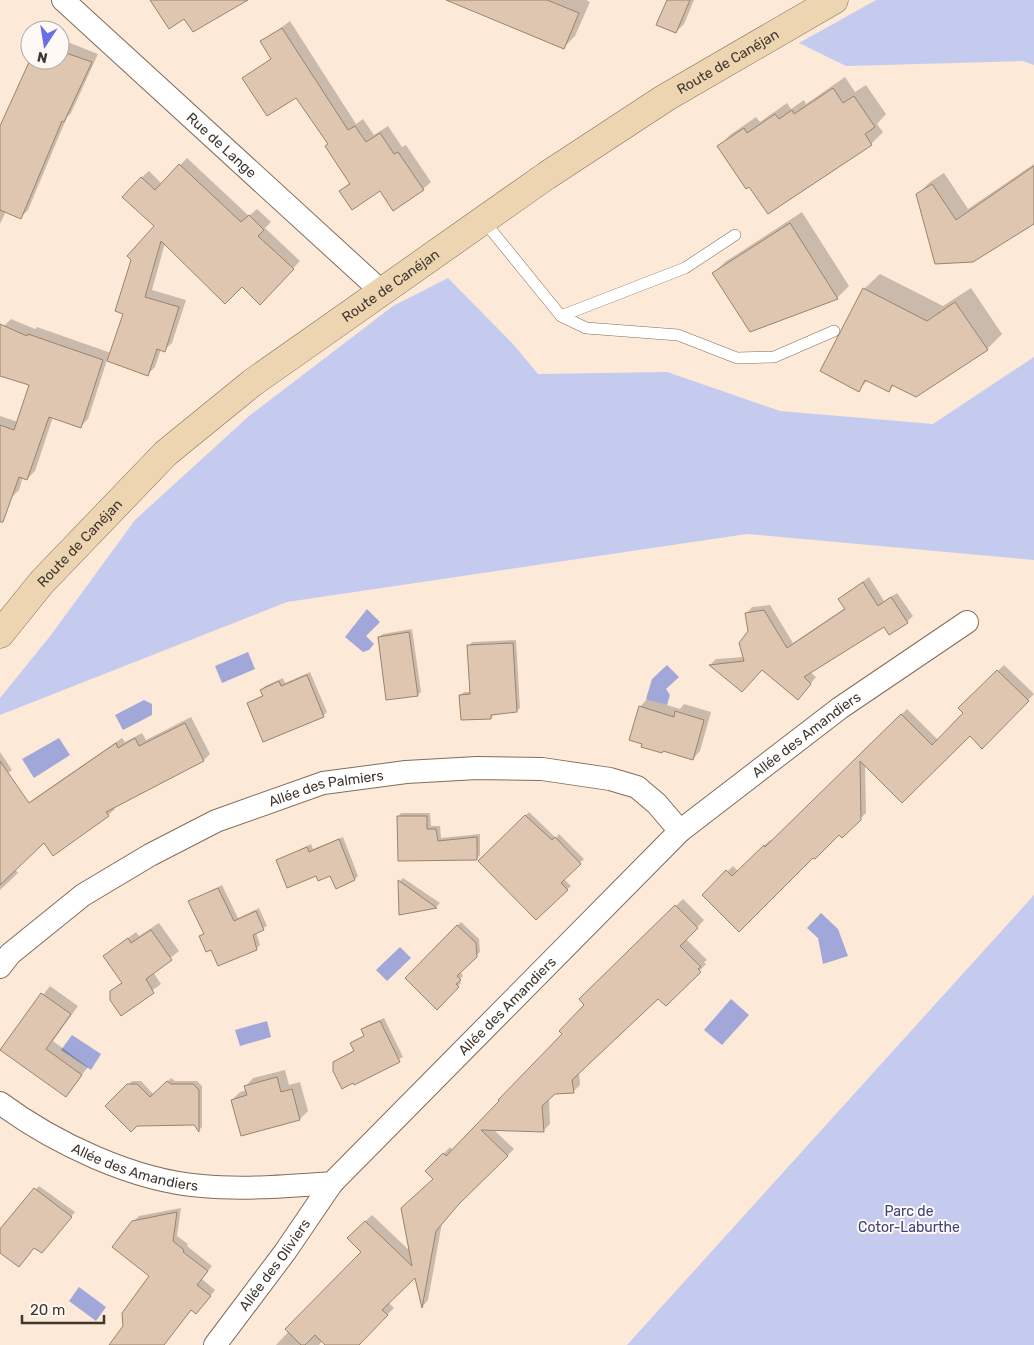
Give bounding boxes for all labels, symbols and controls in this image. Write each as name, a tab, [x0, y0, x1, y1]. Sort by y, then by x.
north arrow	[20, 20, 70, 70]
street label: Route de Canéjan	[674, 26, 782, 98]
text: N	[36, 48, 49, 67]
street label: Rue de Lange	[183, 109, 260, 182]
street label: Route de Canéjan	[339, 246, 443, 326]
street label: Route de Canéjan	[34, 496, 126, 591]
street label: Allée des Amandiers	[749, 688, 864, 781]
street label: Allée des Palmiers	[266, 767, 385, 811]
street label: Allée des Amandiers	[455, 953, 560, 1059]
street label: Allée des Amandiers	[69, 1140, 199, 1195]
park label: Parc de Cotor-Laburthe	[858, 1203, 960, 1236]
street label: Allée des Oliviers	[236, 1216, 314, 1314]
scale bar	[22, 1292, 105, 1324]
text: 20 m	[30, 1301, 65, 1319]

